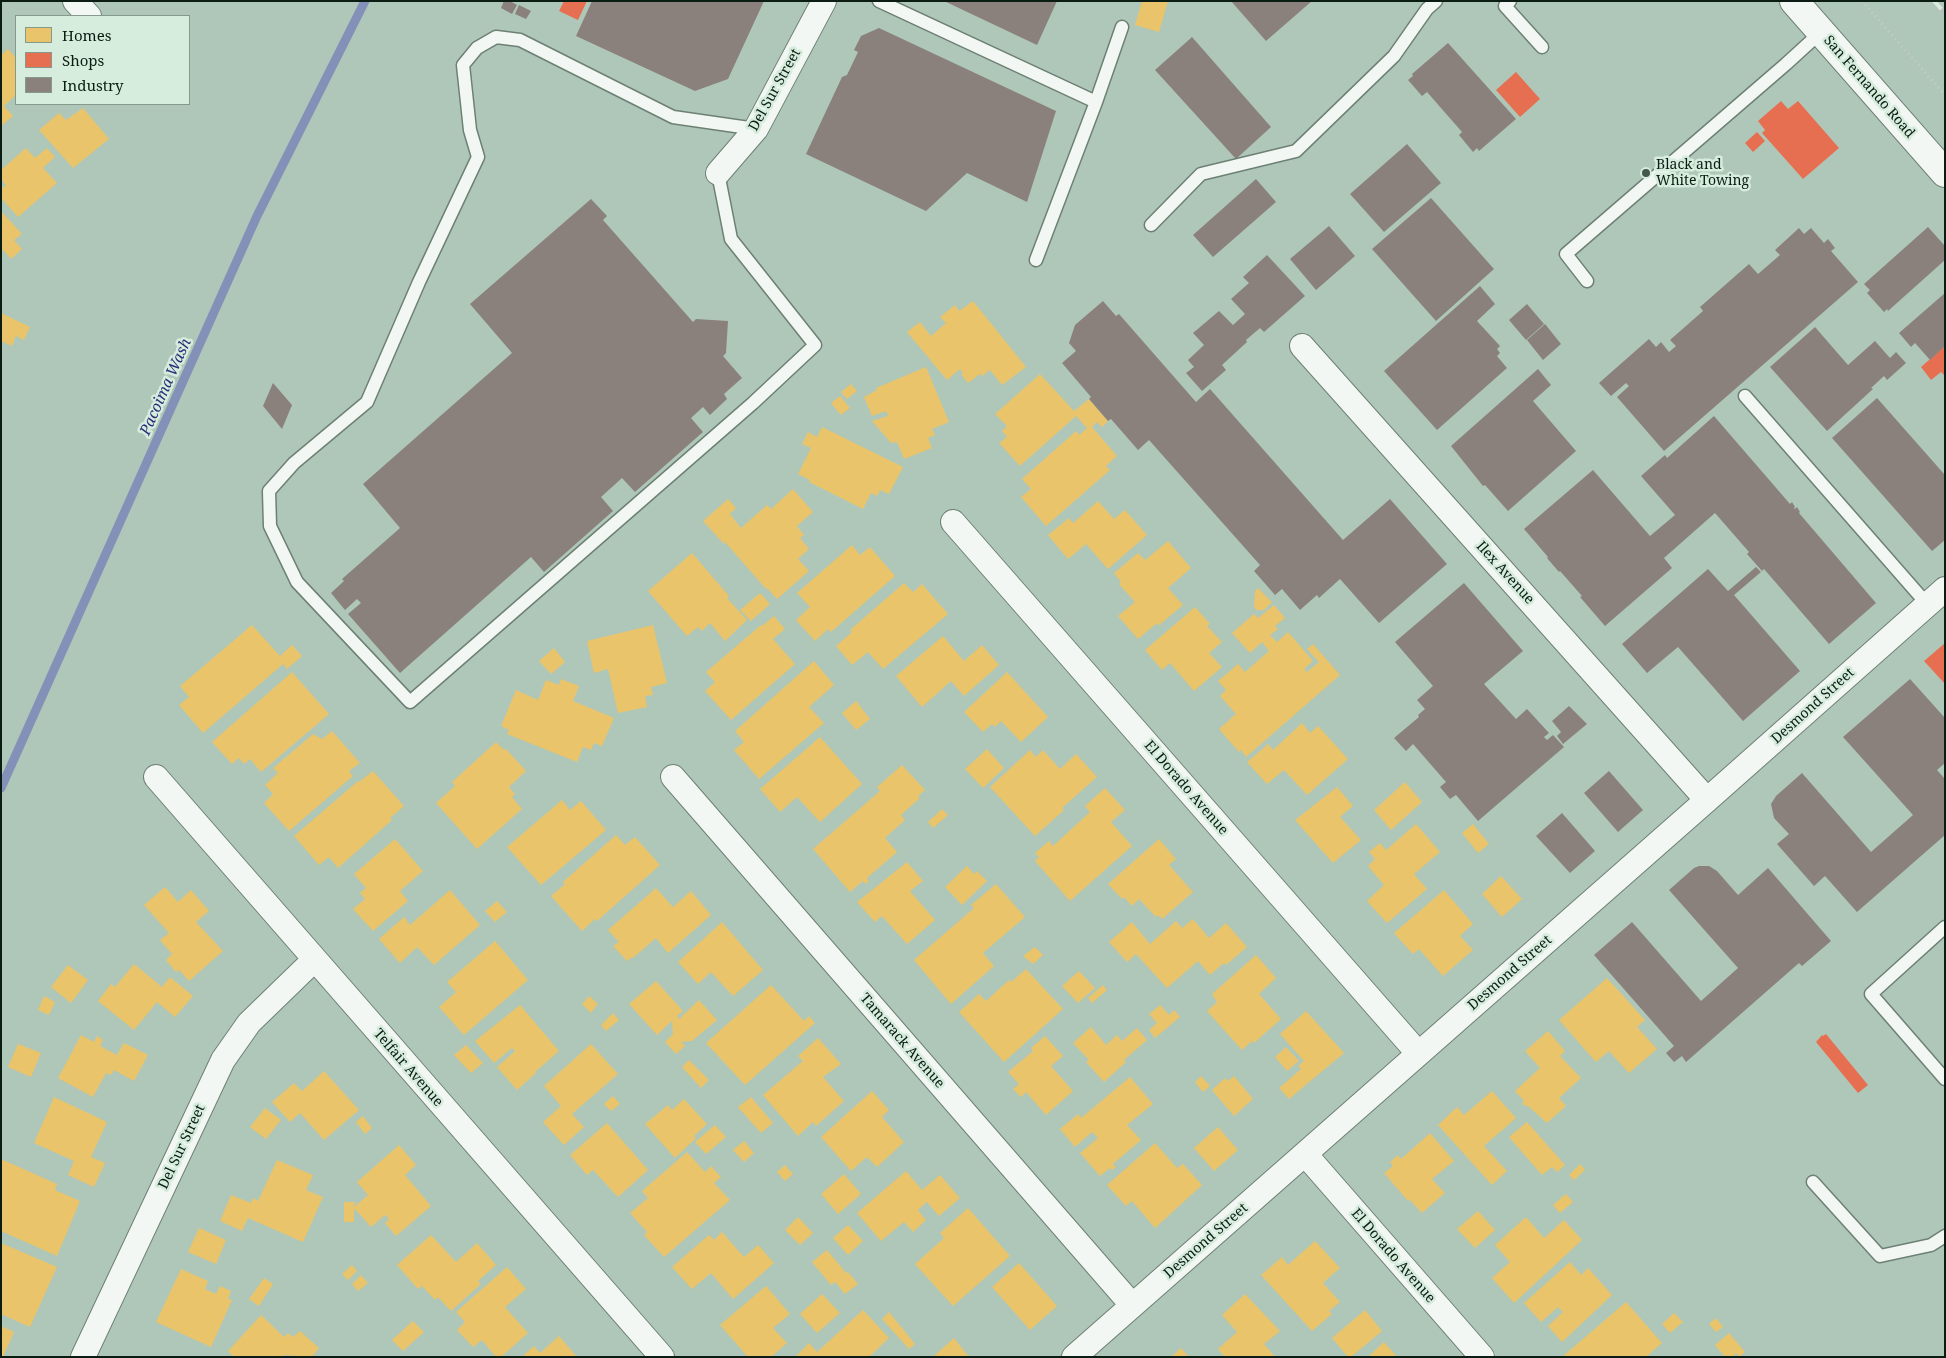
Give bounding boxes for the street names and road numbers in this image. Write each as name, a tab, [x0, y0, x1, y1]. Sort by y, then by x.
street label: San Fernando Road	[1820, 32, 1918, 142]
street label: Del Sur Street	[745, 46, 805, 134]
street label: Ilex Avenue	[1472, 538, 1538, 608]
street label: Desmond Street	[1768, 664, 1858, 748]
street label: El Dorado Avenue	[1140, 737, 1232, 839]
street label: Desmond Street	[1465, 932, 1555, 1014]
street label: Tamarack Avenue	[856, 990, 948, 1092]
street label: Telfair Avenue	[370, 1026, 446, 1110]
street label: Del Sur Street	[155, 1102, 209, 1192]
street label: Desmond Street	[1161, 1200, 1251, 1282]
street label: El Dorado Avenue	[1347, 1205, 1439, 1307]

